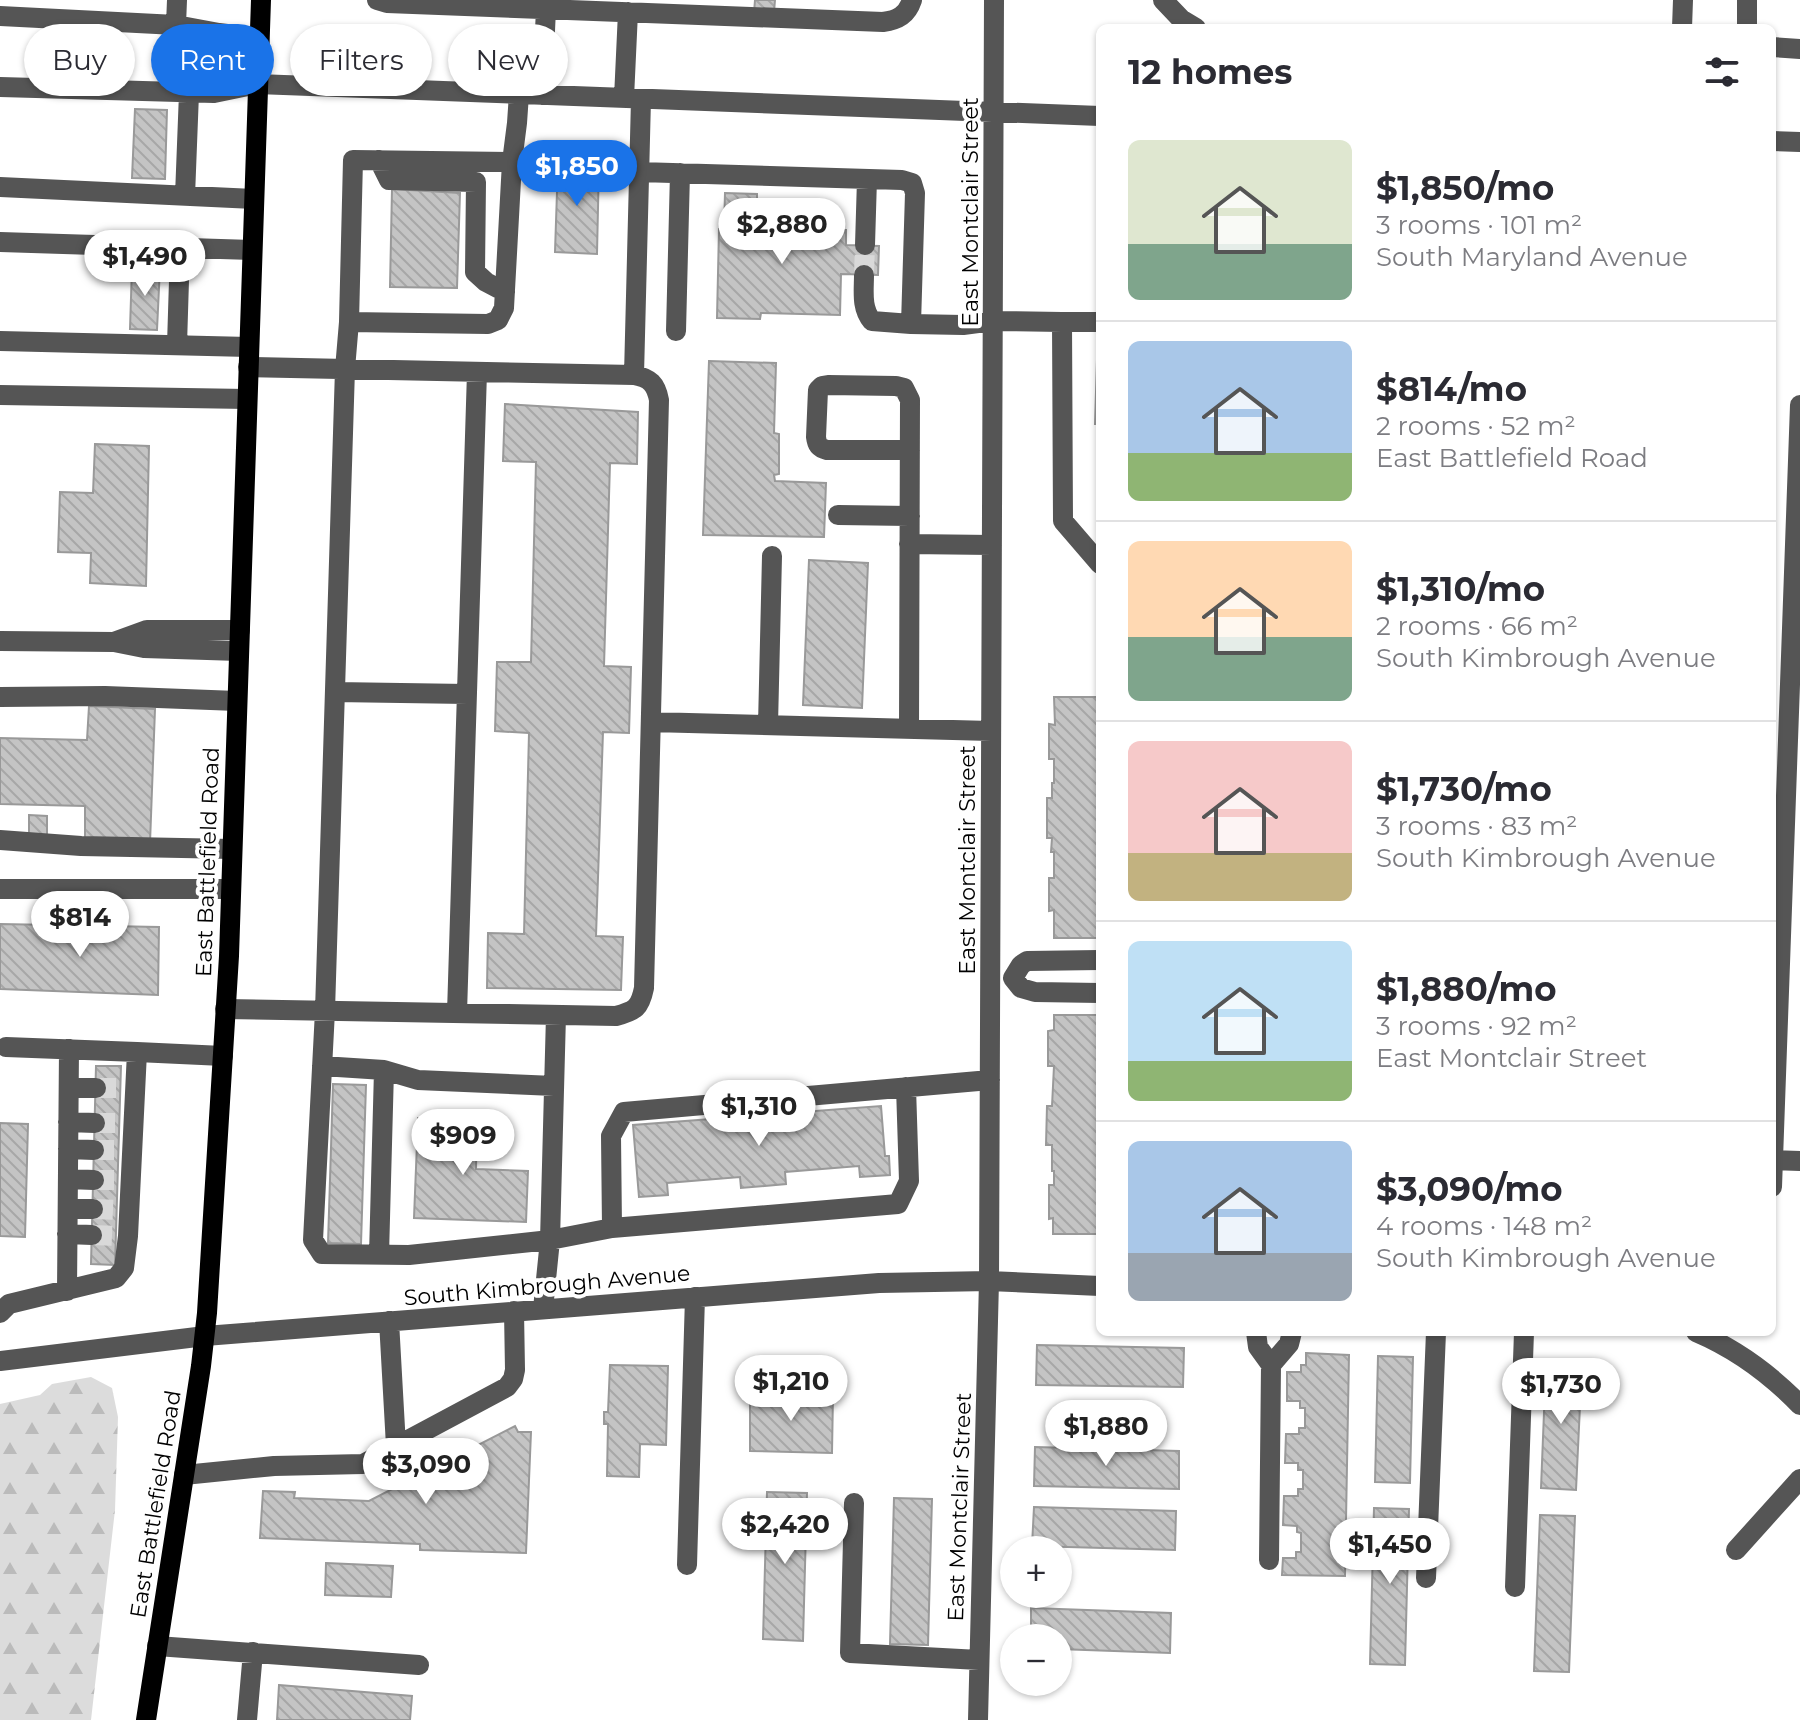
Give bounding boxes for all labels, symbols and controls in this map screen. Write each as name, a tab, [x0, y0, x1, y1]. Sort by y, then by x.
chip: Buy	[24, 24, 135, 96]
chip: Rent	[151, 24, 274, 96]
chip: Filters	[290, 24, 432, 96]
chip: New	[448, 24, 568, 96]
icon: filters	[1700, 50, 1744, 94]
text: 12 homes	[1128, 51, 1292, 93]
street label: East Montclair Street	[957, 97, 984, 327]
pin: $1,850	[512, 140, 642, 208]
text: $1,850	[535, 150, 619, 182]
text: $1,850/mo	[1376, 167, 1554, 209]
icon: home	[1192, 172, 1288, 268]
pin: $2,880	[717, 198, 847, 266]
text: $2,880	[736, 208, 828, 240]
text: 3 rooms · 101 m²	[1376, 209, 1582, 241]
pin: $1,490	[80, 230, 210, 298]
text: $1,490	[102, 240, 188, 272]
text: South Maryland Avenue	[1376, 241, 1688, 273]
text: $814/mo	[1376, 368, 1527, 410]
icon: home	[1192, 373, 1288, 469]
text: 2 rooms · 52 m²	[1376, 410, 1576, 442]
text: East Battlefield Road	[1376, 442, 1648, 474]
text: $1,310/mo	[1376, 568, 1545, 610]
icon: home	[1192, 573, 1288, 669]
text: 2 rooms · 66 m²	[1376, 610, 1578, 642]
text: South Kimbrough Avenue	[1376, 642, 1716, 674]
street label: East Montclair Street	[954, 745, 981, 975]
street label: East Battlefield Road	[190, 747, 225, 977]
text: $1,730/mo	[1376, 768, 1552, 810]
icon: home	[1192, 773, 1288, 869]
text: 3 rooms · 83 m²	[1376, 810, 1577, 842]
text: South Kimbrough Avenue	[1376, 842, 1716, 874]
pin: $814	[33, 891, 127, 959]
text: $814	[49, 901, 111, 933]
text: $1,880/mo	[1376, 968, 1556, 1010]
icon: home	[1192, 973, 1288, 1069]
text: 3 rooms · 92 m²	[1376, 1010, 1577, 1042]
text: East Montclair Street	[1376, 1042, 1647, 1074]
pin: $1,310	[694, 1080, 824, 1148]
text: $1,310	[721, 1090, 797, 1122]
pin: $909	[416, 1109, 510, 1177]
text: $909	[429, 1119, 497, 1151]
text: $3,090/mo	[1376, 1168, 1563, 1210]
icon: home	[1192, 1173, 1288, 1269]
text: 4 rooms · 148 m²	[1376, 1210, 1592, 1242]
text: South Kimbrough Avenue	[1376, 1242, 1716, 1274]
street label: South Kimbrough Avenue	[403, 1260, 691, 1311]
pin: $1,210	[726, 1355, 856, 1423]
pin: $1,730	[1496, 1358, 1626, 1426]
text: $1,210	[753, 1365, 829, 1397]
text: $1,730	[1520, 1368, 1602, 1400]
street label: East Battlefield Road	[124, 1388, 187, 1620]
street label: East Montclair Street	[942, 1392, 977, 1622]
pin: $1,880	[1041, 1400, 1171, 1468]
text: $1,880	[1063, 1410, 1149, 1442]
pin: $3,090	[361, 1438, 491, 1506]
text: $3,090	[381, 1448, 471, 1480]
pin: $2,420	[720, 1498, 850, 1566]
text: $2,420	[740, 1508, 830, 1540]
pin: $1,450	[1325, 1518, 1455, 1586]
text: $1,450	[1348, 1528, 1432, 1560]
map controls	[1000, 1536, 1072, 1696]
button: +	[1000, 1536, 1072, 1608]
button: −	[1000, 1624, 1072, 1696]

